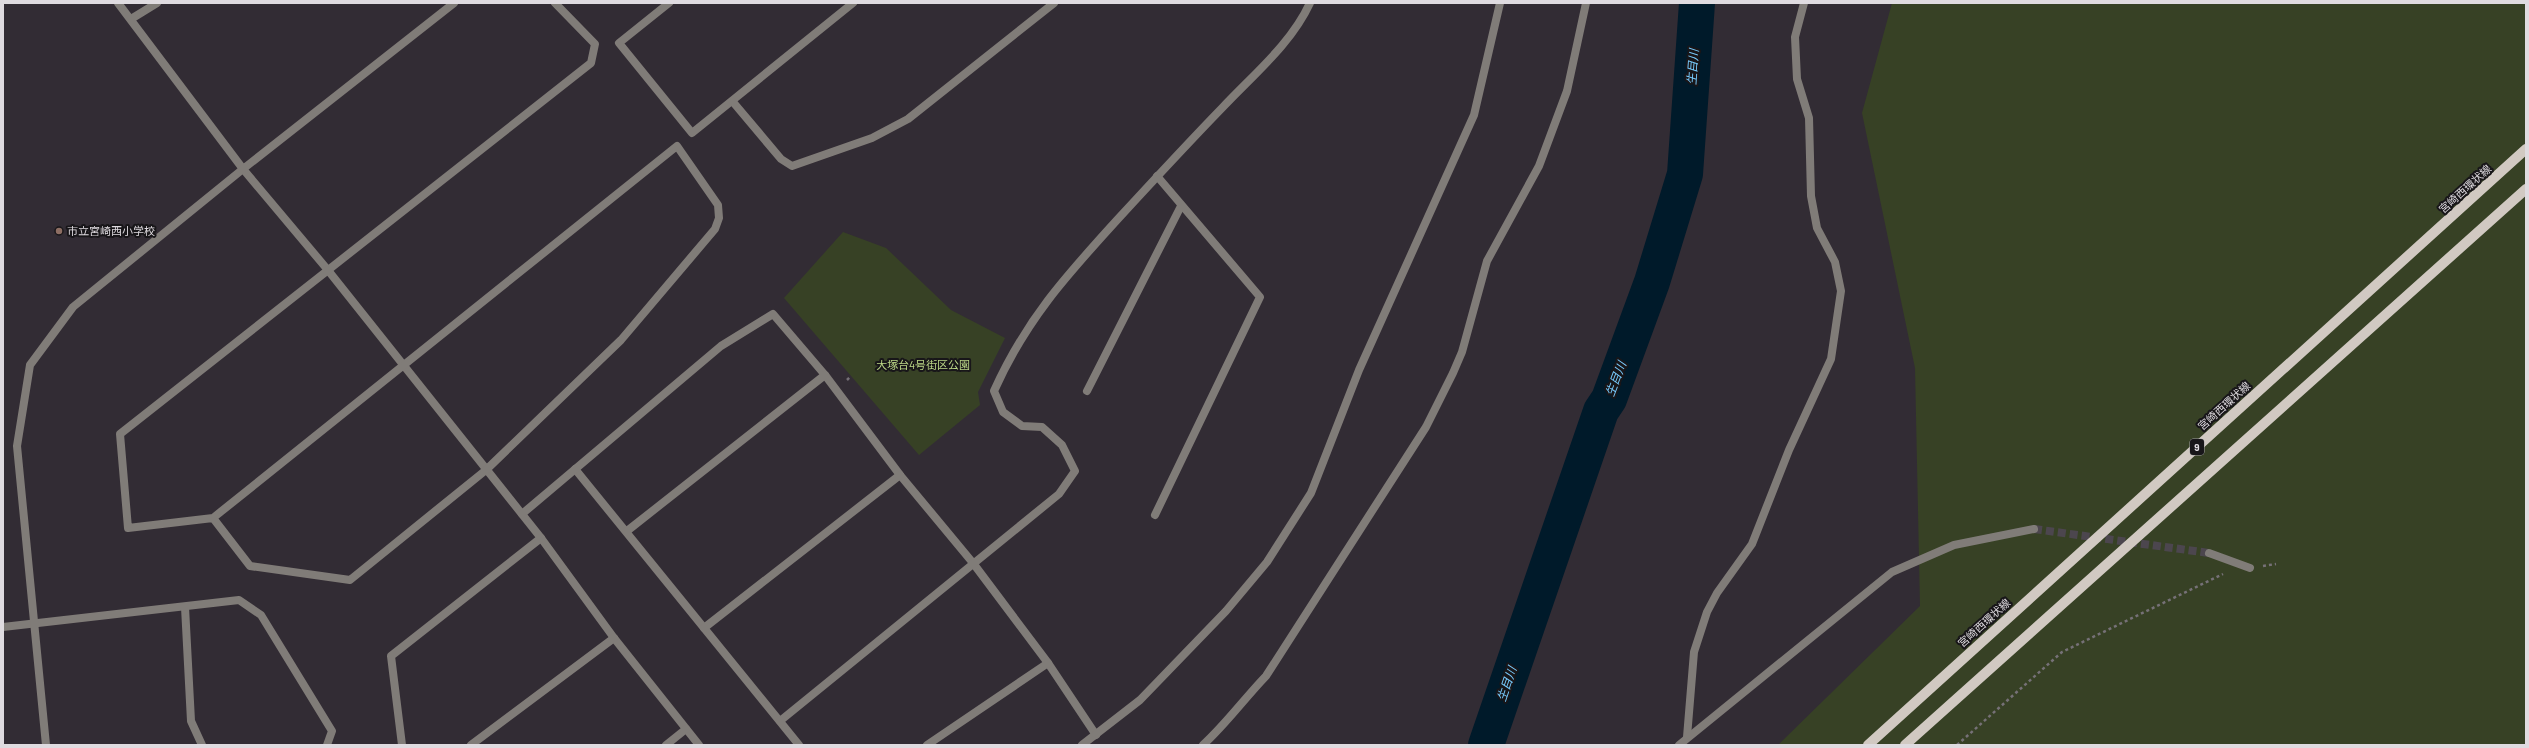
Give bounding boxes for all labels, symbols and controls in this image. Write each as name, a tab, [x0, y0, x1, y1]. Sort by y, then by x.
water label: 生目川	[1684, 46, 1700, 85]
street label: 宮崎西環状線	[2436, 162, 2494, 216]
place label: 市立宮崎西小学校	[67, 224, 155, 237]
marker: 市立宮崎西小学校	[54, 226, 64, 236]
water label: 生目川	[1602, 357, 1629, 398]
park label: 大塚台4号街区公園	[876, 358, 970, 371]
street label: 宮崎西環状線	[2195, 379, 2253, 433]
road number: 9	[2190, 439, 2204, 455]
street label: 宮崎西環状線	[1955, 596, 2013, 650]
water label: 生目川	[1494, 662, 1519, 703]

